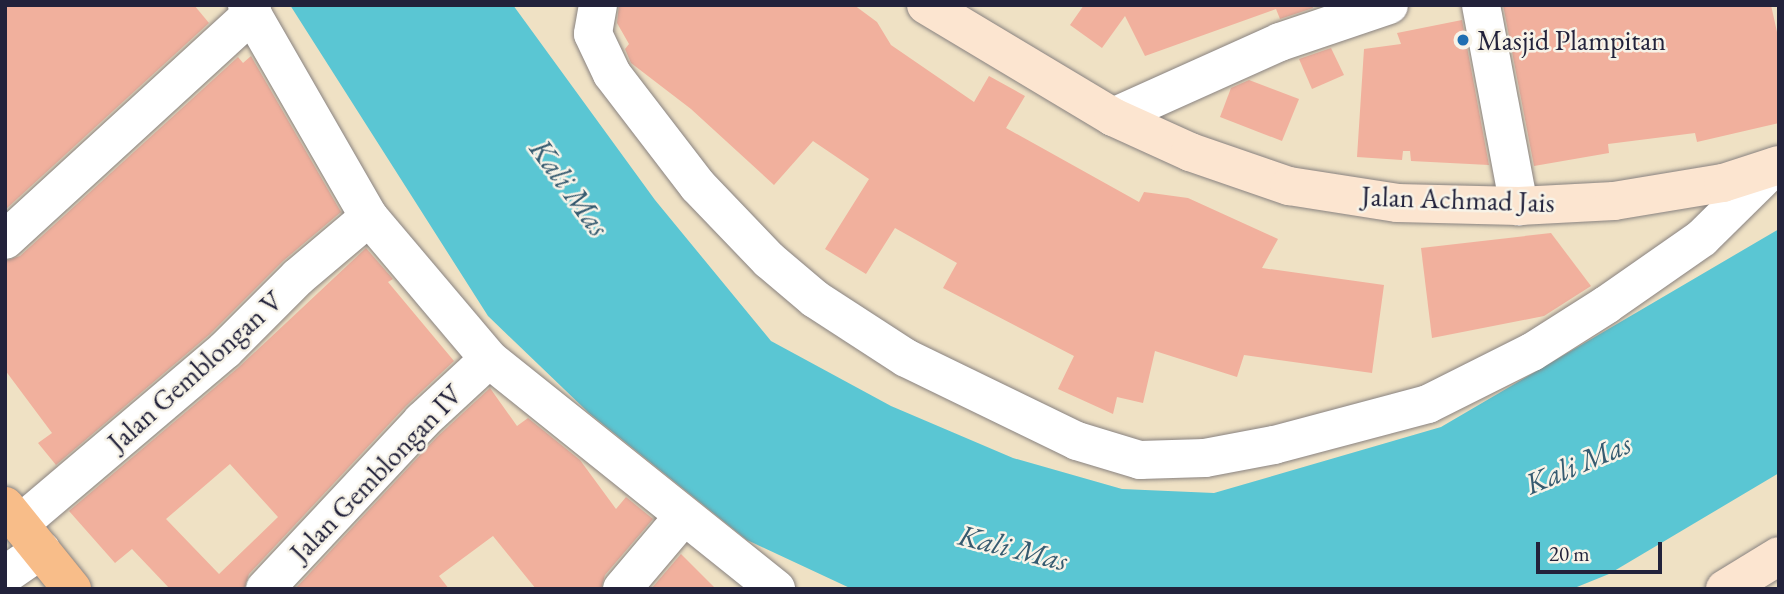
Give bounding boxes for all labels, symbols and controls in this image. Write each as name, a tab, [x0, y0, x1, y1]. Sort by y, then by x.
place label: Masjid Plampitan	[1477, 23, 1666, 57]
marker: Masjid Plampitan	[1455, 32, 1471, 48]
water label: Kali Mas	[522, 132, 616, 244]
street label: Jalan Achmad Jais	[1361, 179, 1555, 219]
street label: Jalan Gemblongan V	[101, 284, 289, 458]
street label: Jalan Gemblongan IV	[283, 377, 469, 569]
water label: Kali Mas	[1520, 426, 1636, 502]
water label: Kali Mas	[955, 517, 1071, 579]
scale bar	[1539, 528, 1665, 572]
text: 20 m	[1549, 540, 1590, 567]

